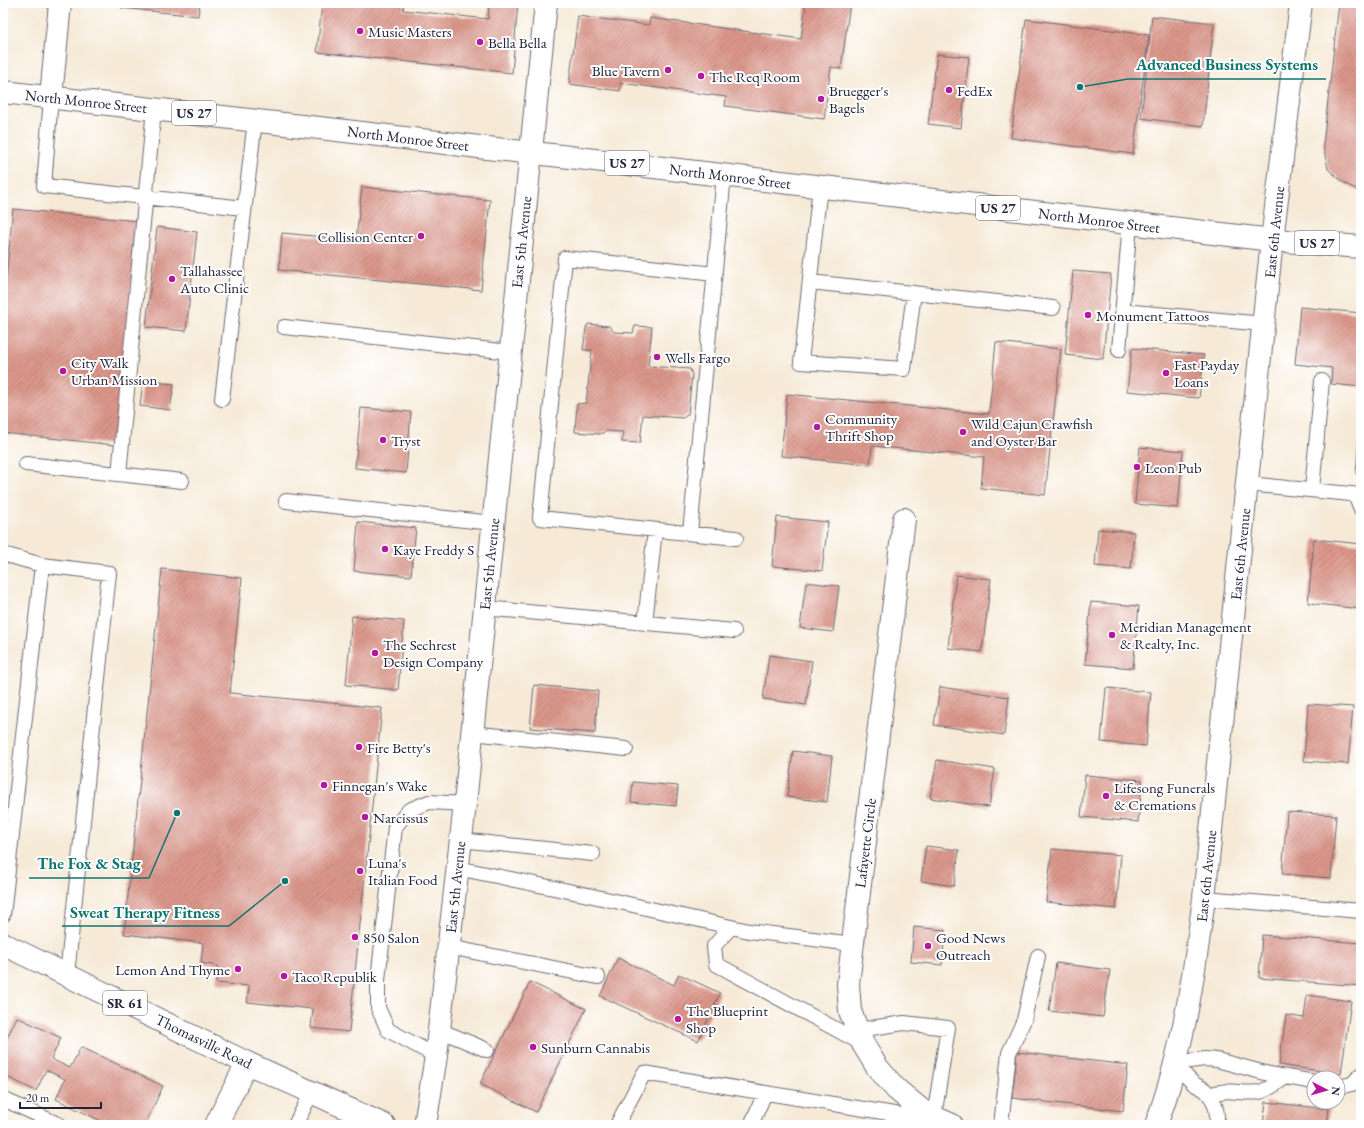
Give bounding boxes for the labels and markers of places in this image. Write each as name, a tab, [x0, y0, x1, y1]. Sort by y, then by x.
place label: Music Masters	[368, 22, 452, 41]
marker: Music Masters	[355, 26, 365, 36]
place label: Bella Bella	[488, 33, 547, 52]
marker: Bella Bella	[475, 37, 485, 47]
callout: Advanced Business Systems	[1128, 51, 1326, 79]
place label: Blue Tavern	[592, 61, 660, 80]
marker: Blue Tavern	[663, 65, 673, 75]
place label: The Req Room	[709, 67, 800, 86]
marker: The Req Room	[696, 71, 706, 81]
place label: Bruegger's Bagels	[829, 81, 888, 117]
place label: FedEx	[957, 81, 993, 100]
marker: FedEx	[944, 85, 954, 95]
marker: Bruegger's Bagels	[816, 94, 826, 104]
place label: Collision Center	[317, 227, 413, 246]
marker: Collision Center	[416, 231, 426, 241]
place label: Tallahassee Auto Clinic	[179, 261, 249, 297]
marker: Tallahassee Auto Clinic	[167, 274, 177, 284]
place label: Monument Tattoos	[1096, 306, 1209, 325]
marker: Monument Tattoos	[1083, 310, 1093, 320]
place label: Wells Fargo	[665, 348, 730, 367]
marker: Wells Fargo	[652, 352, 662, 362]
place label: City Walk Urban Mission	[71, 353, 157, 389]
place label: Fast Payday Loans	[1174, 355, 1240, 391]
marker: City Walk Urban Mission	[58, 366, 68, 376]
marker: Fast Payday Loans	[1161, 368, 1171, 378]
place label: Community Thrift Shop	[825, 409, 898, 445]
place label: Wild Cajun Crawfish and Oyster Bar	[971, 414, 1093, 450]
marker: Community Thrift Shop	[812, 422, 822, 432]
marker: Wild Cajun Crawfish and Oyster Bar	[958, 427, 968, 437]
place label: Tryst	[391, 431, 421, 450]
marker: Tryst	[378, 435, 388, 445]
place label: Leon Pub	[1145, 458, 1202, 477]
marker: Leon Pub	[1132, 462, 1142, 472]
place label: Kaye Freddy S	[393, 540, 474, 559]
marker: Kaye Freddy S	[380, 544, 390, 554]
place label: Meridian Management & Realty, Inc.	[1120, 617, 1252, 653]
marker: Meridian Management & Realty, Inc.	[1107, 630, 1117, 640]
place label: The Sechrest Design Company	[383, 635, 484, 671]
marker: The Sechrest Design Company	[370, 648, 380, 658]
place label: Fire Betty's	[367, 738, 431, 757]
marker: Fire Betty's	[354, 742, 364, 752]
place label: Finnegan's Wake	[332, 776, 428, 795]
place label: Lifesong Funerals & Cremations	[1114, 778, 1215, 814]
marker: Finnegan's Wake	[319, 780, 329, 790]
marker: Lifesong Funerals & Cremations	[1101, 791, 1111, 801]
place label: Narcissus	[373, 808, 428, 827]
marker: Narcissus	[360, 812, 370, 822]
callout: The Fox & Stag	[29, 850, 149, 878]
place label: Luna's Italian Food	[368, 853, 438, 889]
marker: Luna's Italian Food	[355, 866, 365, 876]
callout: Sweat Therapy Fitness	[62, 898, 229, 926]
place label: 850 Salon	[363, 928, 420, 947]
place label: Good News Outreach	[936, 928, 1005, 964]
marker: 850 Salon	[350, 932, 360, 942]
marker: Good News Outreach	[923, 941, 933, 951]
place label: Lemon And Thyme	[115, 960, 230, 979]
marker: Lemon And Thyme	[233, 964, 243, 974]
place label: Taco Republik	[292, 967, 378, 986]
marker: Taco Republik	[279, 971, 289, 981]
place label: The Blueprint Shop	[686, 1001, 768, 1037]
marker: The Blueprint Shop	[673, 1014, 683, 1024]
place label: Sunburn Cannabis	[541, 1038, 650, 1057]
marker: Sunburn Cannabis	[528, 1042, 538, 1052]

